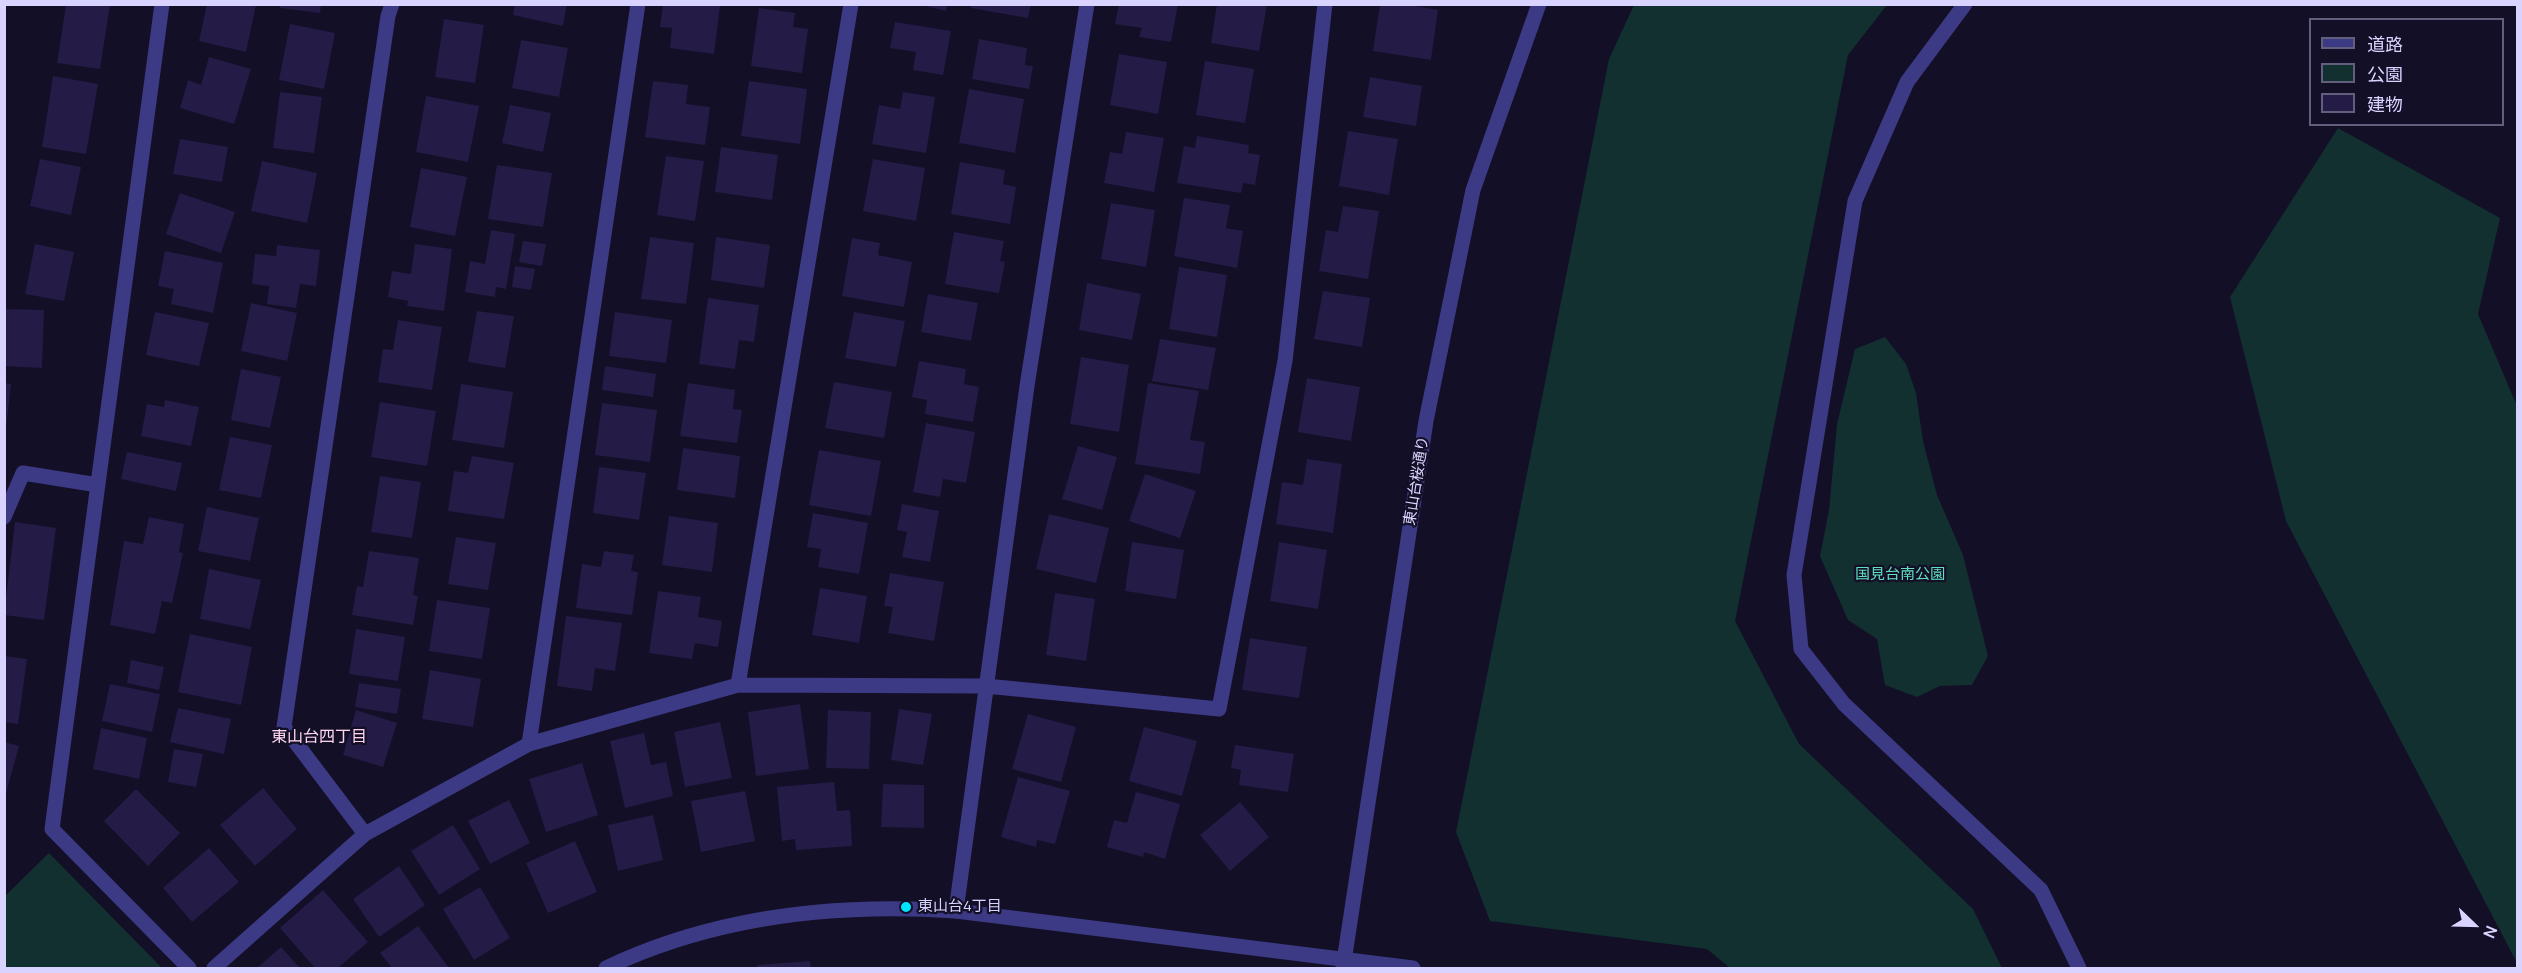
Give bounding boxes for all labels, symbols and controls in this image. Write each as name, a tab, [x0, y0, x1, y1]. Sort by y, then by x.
legend	[2309, 18, 2504, 126]
text: 道路	[2367, 32, 2403, 56]
text: 公園	[2367, 62, 2403, 86]
text: 建物	[2367, 92, 2403, 116]
street label: 東山台桜通り	[1401, 435, 1433, 527]
park label: 国見台南公園	[1855, 566, 1945, 584]
district label: 東山台四丁目	[271, 728, 367, 748]
north arrow	[2444, 895, 2504, 955]
place label: 東山台4丁目	[918, 898, 1002, 916]
marker: 東山台4丁目	[899, 900, 913, 914]
text: N	[2478, 922, 2503, 942]

